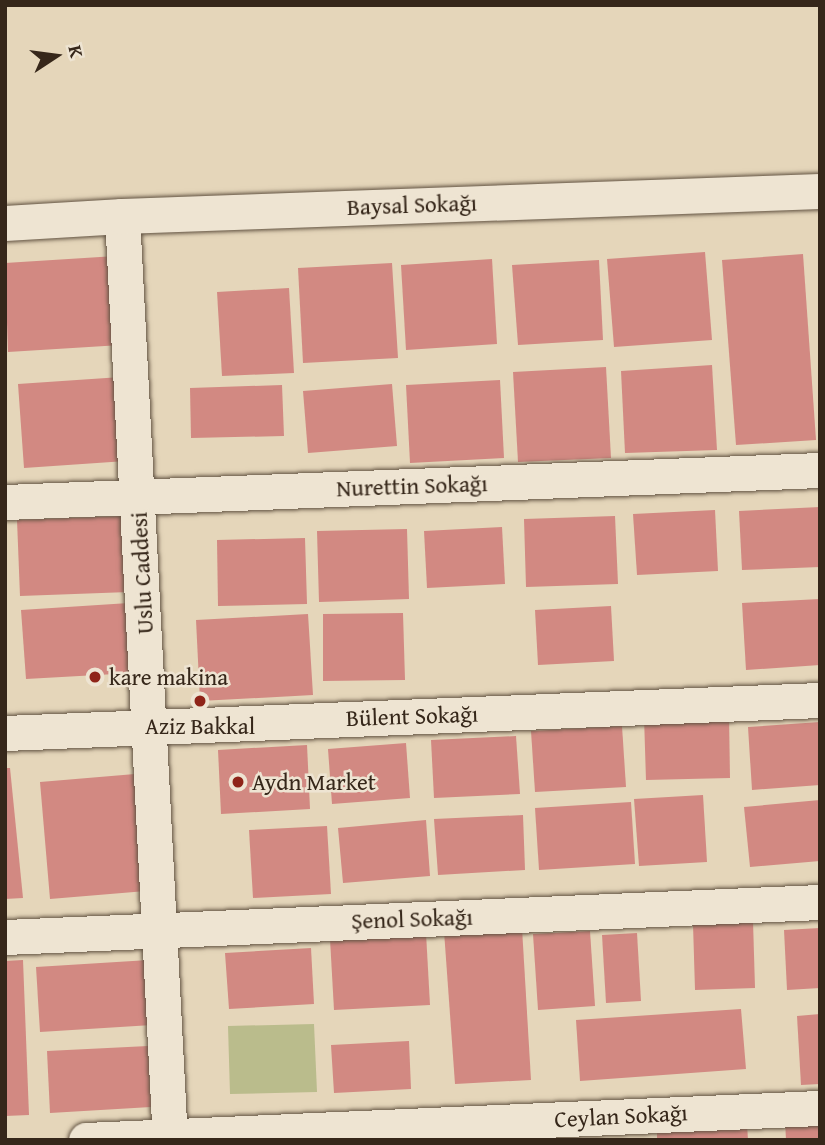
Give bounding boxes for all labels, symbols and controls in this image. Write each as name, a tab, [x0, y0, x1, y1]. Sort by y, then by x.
north arrow	[21, 21, 91, 91]
text: K	[61, 42, 91, 60]
street label: Baysal Sokağı	[346, 189, 478, 221]
street label: Nurettin Sokağı	[336, 470, 488, 502]
street label: Uslu Caddesi	[125, 511, 159, 635]
place label: kare makina	[109, 663, 228, 691]
marker: kare makina	[87, 669, 103, 685]
marker: Aziz Bakkal	[192, 693, 208, 709]
street label: Bülent Sokağı	[345, 700, 479, 732]
place label: Aziz Bakkal	[145, 712, 255, 740]
place label: Aydn Market	[252, 768, 376, 796]
marker: Aydn Market	[230, 774, 246, 790]
street label: Şenol Sokağı	[351, 903, 473, 935]
street label: Ceylan Sokağı	[554, 1099, 688, 1133]

